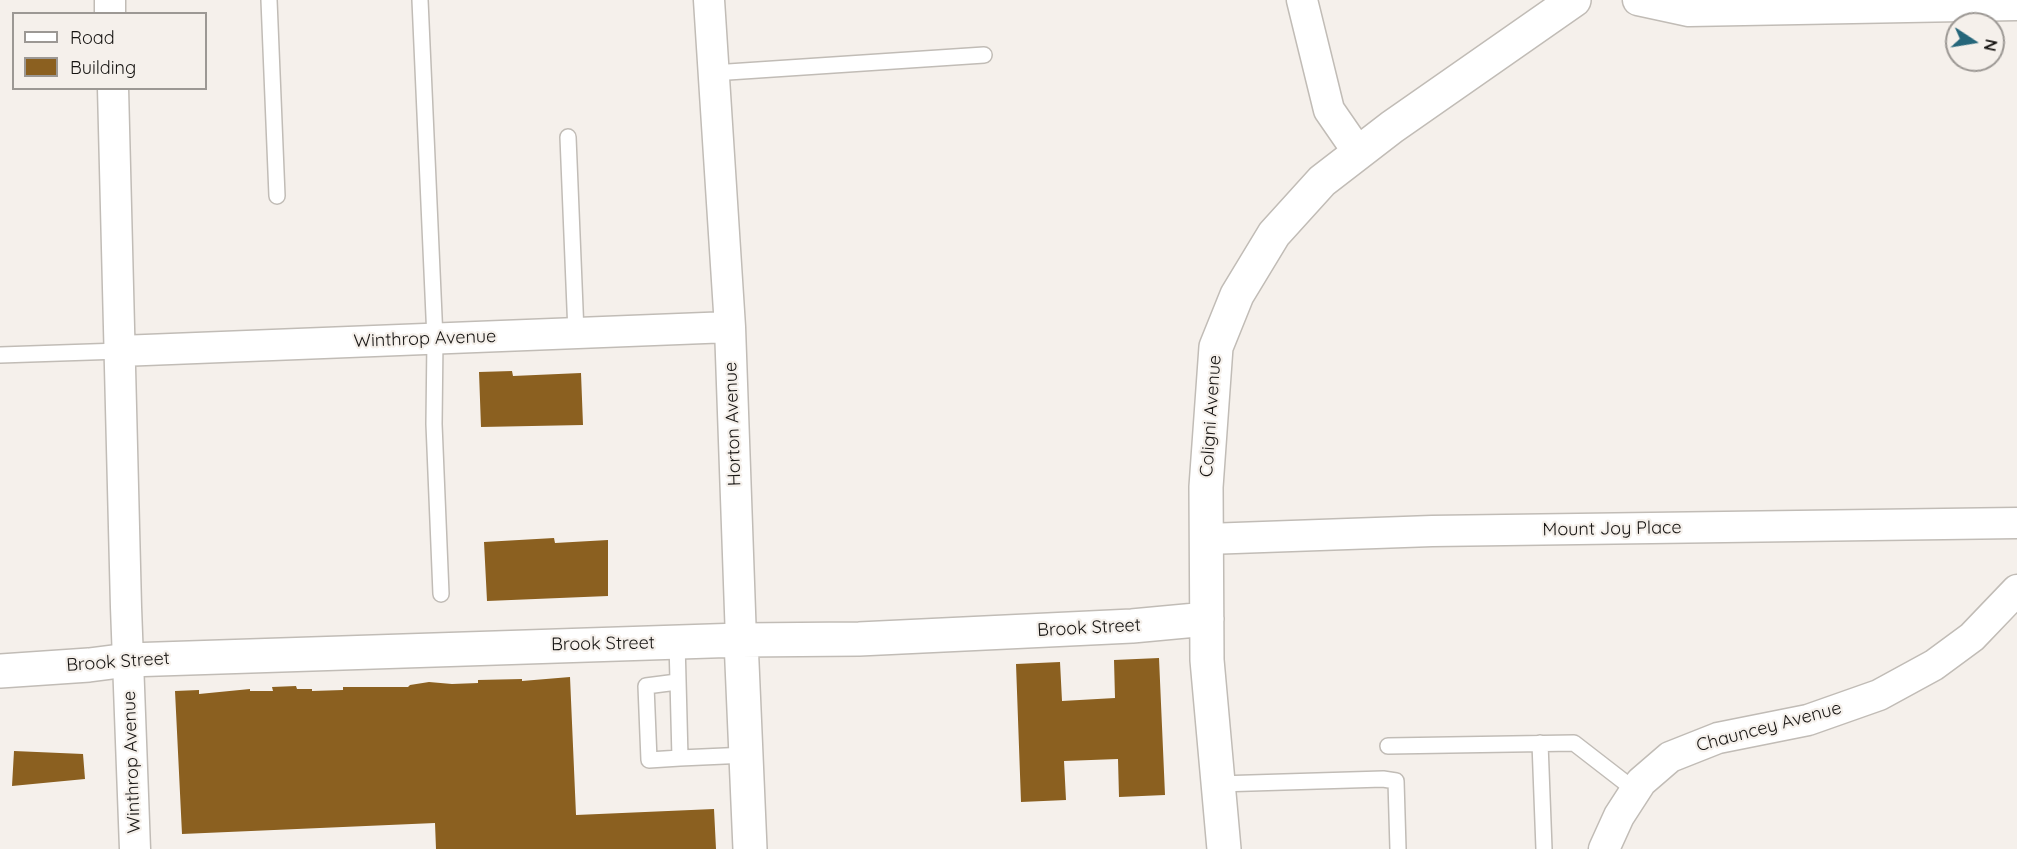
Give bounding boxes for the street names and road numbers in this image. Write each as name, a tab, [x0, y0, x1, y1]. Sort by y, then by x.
street label: Winthrop Avenue	[353, 326, 497, 352]
street label: Coligni Avenue	[1196, 354, 1226, 478]
street label: Horton Avenue	[720, 361, 746, 487]
street label: Mount Joy Place	[1542, 517, 1682, 541]
street label: Brook Street	[1037, 615, 1141, 641]
street label: Brook Street	[551, 632, 655, 656]
street label: Brook Street	[66, 648, 170, 676]
street label: Winthrop Avenue	[119, 690, 145, 834]
street label: Chauncey Avenue	[1694, 697, 1844, 757]

